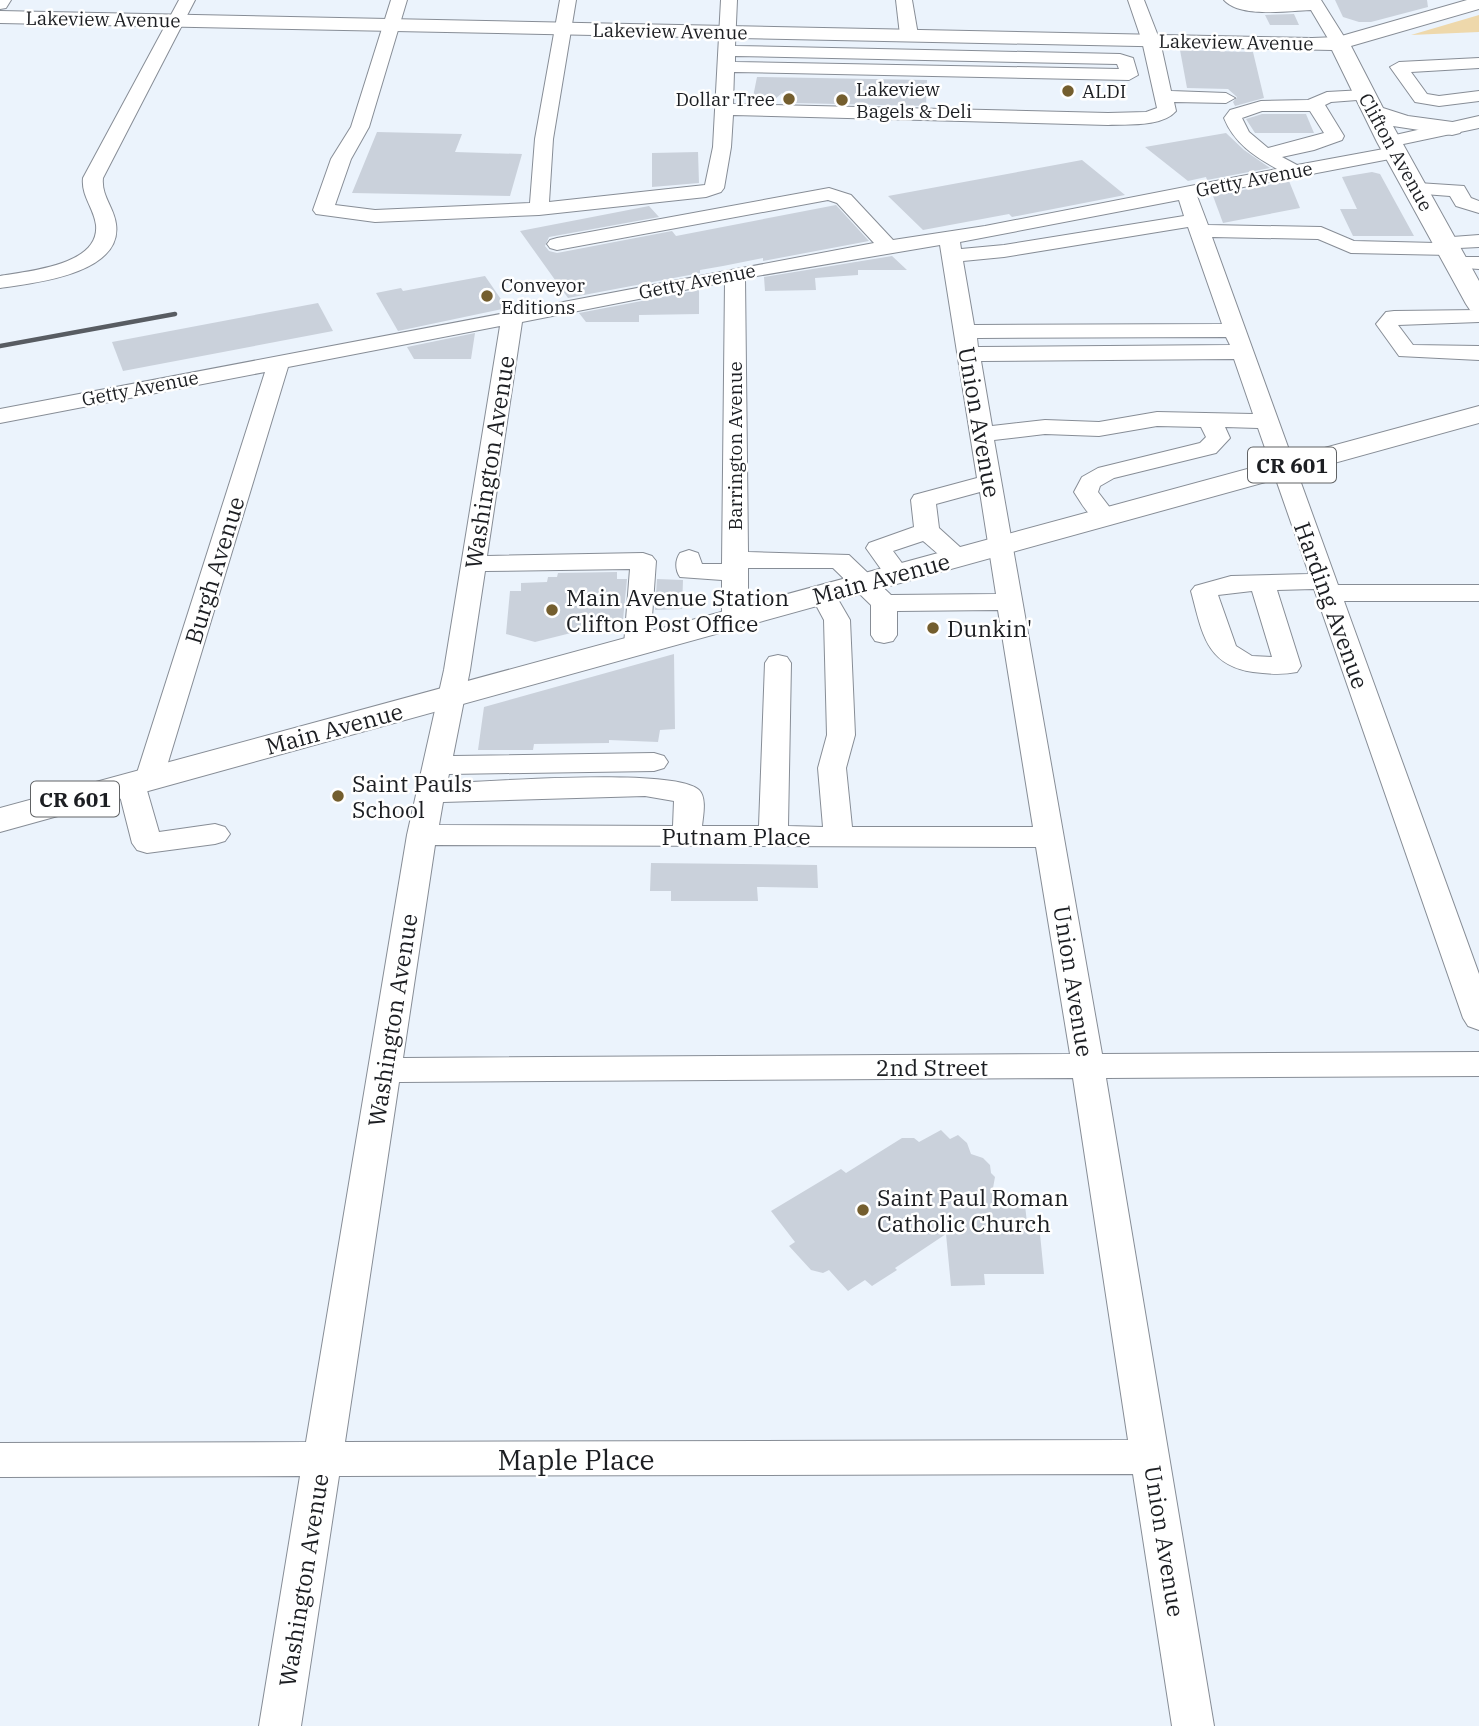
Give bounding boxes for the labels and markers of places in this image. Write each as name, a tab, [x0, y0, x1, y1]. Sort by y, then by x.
place label: Lakeview Bagels & Deli	[856, 77, 972, 123]
place label: ALDI	[1082, 79, 1126, 103]
marker: ALDI	[1060, 83, 1076, 99]
place label: Dollar Tree	[675, 87, 775, 111]
marker: Dollar Tree	[781, 91, 797, 107]
marker: Lakeview Bagels & Deli	[834, 92, 850, 108]
place label: Conveyor Editions	[501, 273, 585, 319]
marker: Conveyor Editions	[479, 288, 495, 304]
place label: Main Avenue Station Clifton Post Office	[566, 582, 789, 638]
marker: Main Avenue Station Clifton Post Office	[544, 602, 560, 618]
place label: Dunkin'	[947, 613, 1032, 643]
marker: Dunkin'	[925, 620, 941, 636]
place label: Saint Pauls School	[352, 768, 472, 824]
marker: Saint Pauls School	[330, 788, 346, 804]
place label: Saint Paul Roman Catholic Church	[877, 1182, 1069, 1238]
marker: Saint Paul Roman Catholic Church	[855, 1202, 871, 1218]

